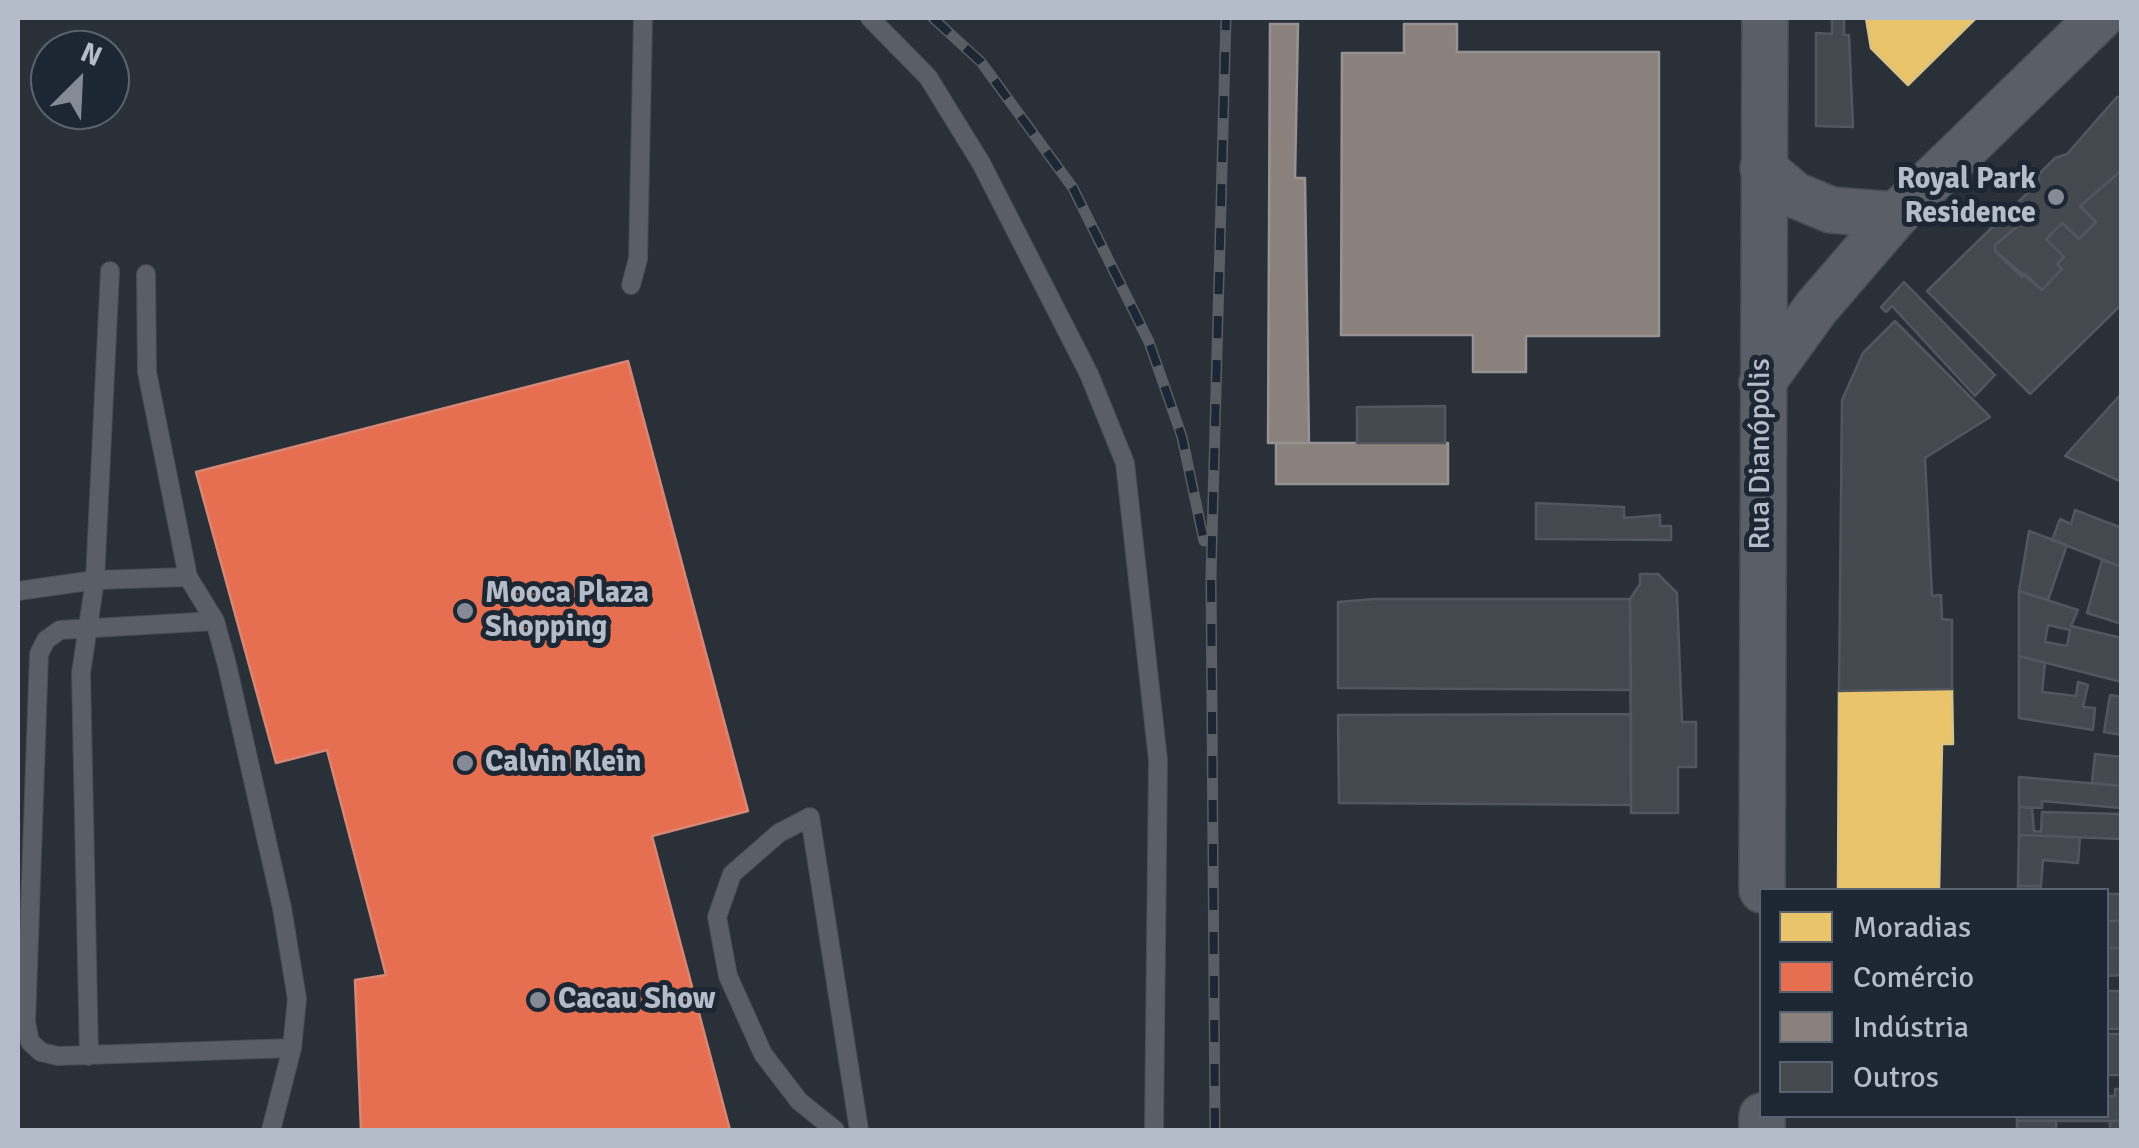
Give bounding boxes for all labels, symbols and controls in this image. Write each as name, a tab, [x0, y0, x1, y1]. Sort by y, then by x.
north arrow	[30, 30, 130, 130]
text: N	[76, 35, 107, 74]
place label: Royal Park Residence	[1897, 162, 2036, 232]
marker: Royal Park Residence	[2045, 186, 2067, 208]
street label: Rua Dianópolis	[1743, 358, 1779, 550]
place label: Mooca Plaza Shopping	[485, 576, 649, 646]
marker: Mooca Plaza Shopping	[454, 600, 476, 622]
place label: Calvin Klein	[485, 745, 641, 781]
marker: Calvin Klein	[454, 752, 476, 774]
legend	[1759, 888, 2109, 1118]
text: Moradias	[1853, 909, 1971, 946]
text: Comércio	[1853, 959, 1974, 996]
place label: Cacau Show	[558, 982, 715, 1018]
marker: Cacau Show	[527, 989, 549, 1011]
text: Indústria	[1853, 1009, 1969, 1046]
text: Outros	[1853, 1059, 1939, 1096]

